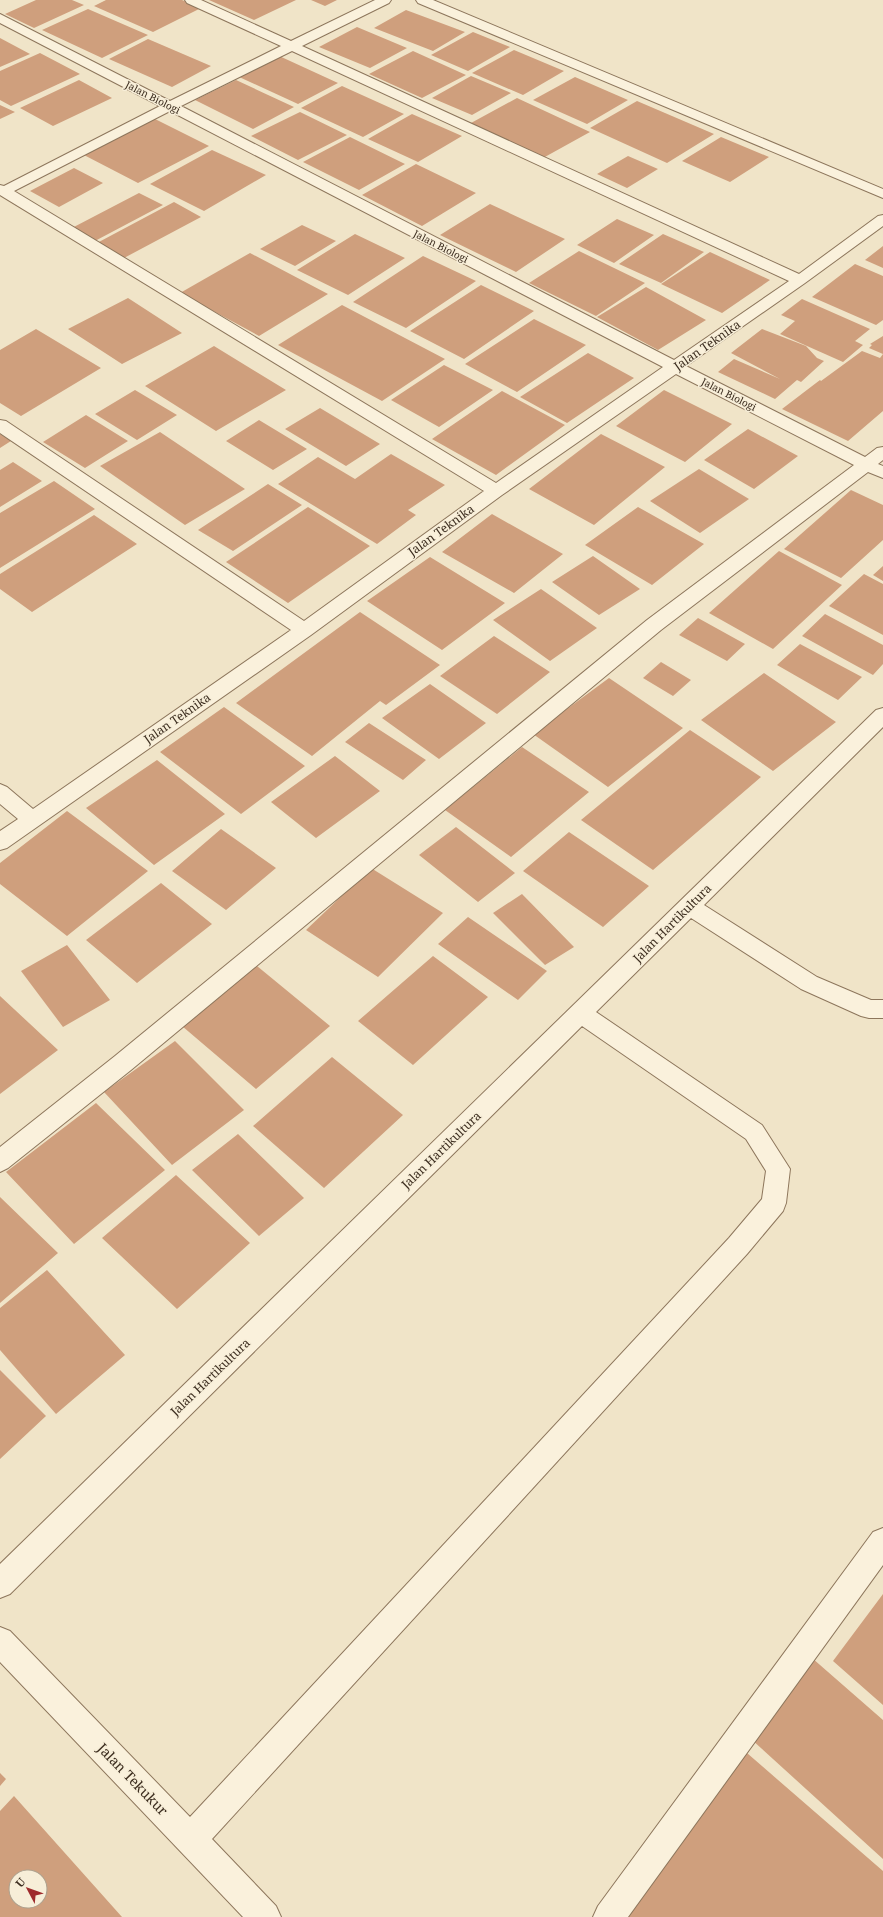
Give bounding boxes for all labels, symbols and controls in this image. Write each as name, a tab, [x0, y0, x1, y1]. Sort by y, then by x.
street label: Jalan Biologi	[122, 77, 184, 117]
street label: Jalan Biologi	[410, 226, 472, 266]
street label: Jalan Teknika	[669, 316, 744, 375]
street label: Jalan Biologi	[698, 374, 760, 414]
street label: Jalan Teknika	[404, 500, 478, 560]
street label: Jalan Teknika	[139, 689, 214, 748]
street label: Jalan Hartikultura	[628, 880, 715, 967]
street label: Jalan Hartikultura	[397, 1107, 485, 1193]
street label: Jalan Hartikultura	[166, 1334, 254, 1420]
street label: Jalan Tekukur	[93, 1738, 173, 1820]
north arrow	[8, 1869, 48, 1909]
text: U	[12, 1873, 29, 1890]

